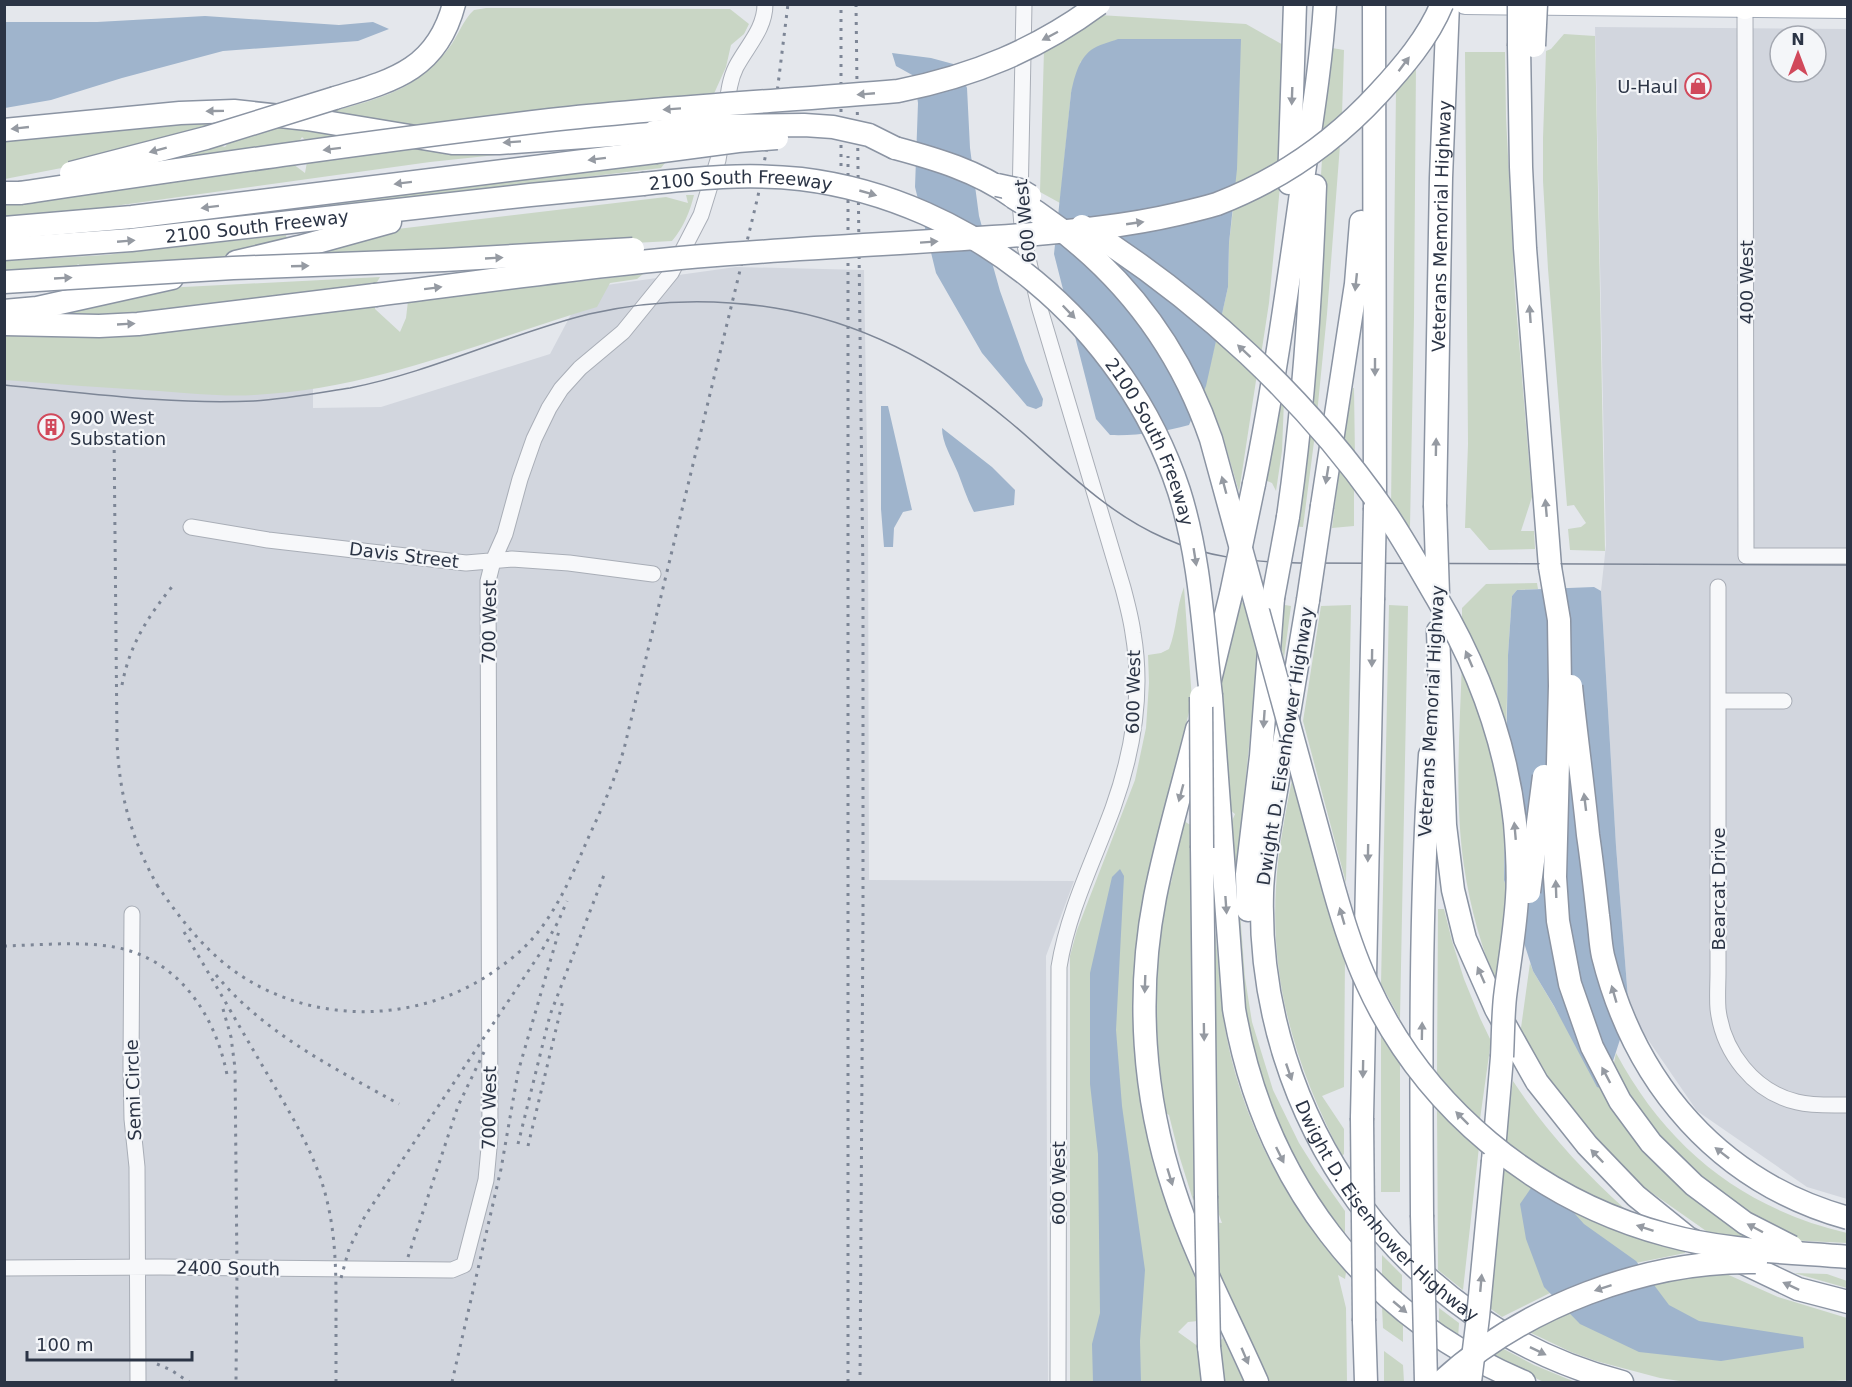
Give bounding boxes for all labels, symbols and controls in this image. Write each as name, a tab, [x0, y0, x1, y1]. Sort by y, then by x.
north arrow	[1768, 24, 1828, 84]
text: N	[1791, 30, 1805, 49]
one-way arrow	[1042, 31, 1059, 41]
one-way arrow	[1398, 56, 1410, 71]
shop icon: U-Haul	[1683, 71, 1713, 101]
place label: U-Haul	[1617, 76, 1678, 97]
one-way arrow	[1288, 87, 1297, 106]
one-way arrow	[856, 89, 875, 99]
street label: Veterans Memorial Highway	[1427, 99, 1455, 352]
one-way arrow	[662, 104, 681, 114]
one-way arrow	[205, 106, 224, 116]
one-way arrow	[11, 123, 30, 133]
one-way arrow	[503, 137, 522, 147]
one-way arrow	[322, 144, 341, 153]
one-way arrow	[149, 146, 167, 156]
one-way arrow	[587, 155, 606, 164]
street label: 2100 South Freeway	[648, 166, 835, 194]
one-way arrow	[394, 178, 413, 188]
street label: 600 West	[1010, 178, 1040, 264]
one-way arrow	[859, 189, 877, 198]
one-way arrow	[200, 202, 219, 212]
street label: 2100 South Freeway	[164, 205, 350, 247]
one-way arrow	[1126, 218, 1145, 227]
one-way arrow	[116, 236, 135, 246]
one-way arrow	[920, 237, 939, 247]
street label: 400 West	[1736, 240, 1757, 324]
one-way arrow	[485, 253, 504, 262]
one-way arrow	[290, 261, 309, 271]
one-way arrow	[1351, 272, 1361, 291]
one-way arrow	[53, 274, 72, 283]
one-way arrow	[424, 283, 443, 293]
one-way arrow	[1062, 305, 1076, 319]
one-way arrow	[1525, 305, 1535, 324]
one-way arrow	[116, 320, 135, 329]
one-way arrow	[1237, 344, 1252, 358]
street label: 2100 South Freeway	[1101, 354, 1199, 528]
one-way arrow	[1370, 357, 1380, 376]
place label: 900 West Substation	[70, 407, 166, 449]
building icon: 900 West Substation	[36, 412, 66, 442]
one-way arrow	[1432, 437, 1441, 456]
one-way arrow	[1322, 465, 1331, 484]
one-way arrow	[1219, 476, 1228, 494]
one-way arrow	[1541, 499, 1550, 518]
street label: Davis Street	[348, 538, 460, 572]
one-way arrow	[1191, 547, 1200, 566]
street label: 700 West	[478, 580, 500, 664]
street label: Veterans Memorial Highway	[1414, 584, 1448, 837]
street label: Dwight D. Eisenhower Highway	[1253, 605, 1317, 887]
one-way arrow	[1367, 649, 1377, 668]
street label: 600 West	[1122, 650, 1144, 734]
one-way arrow	[1464, 650, 1474, 668]
one-way arrow	[1259, 710, 1268, 729]
one-way arrow	[1176, 784, 1185, 802]
one-way arrow	[1580, 792, 1589, 811]
one-way arrow	[1510, 821, 1520, 840]
street label: Bearcat Drive	[1708, 827, 1729, 951]
one-way arrow	[1363, 844, 1373, 863]
one-way arrow	[1551, 879, 1561, 898]
one-way arrow	[1221, 896, 1230, 915]
one-way arrow	[1337, 907, 1346, 925]
one-way arrow	[1476, 967, 1485, 984]
one-way arrow	[1140, 975, 1150, 994]
one-way arrow	[1609, 985, 1618, 1003]
one-way arrow	[1418, 1021, 1427, 1040]
one-way arrow	[1199, 1023, 1209, 1042]
street label: Semi Circle	[121, 1039, 145, 1141]
one-way arrow	[1359, 1060, 1368, 1079]
one-way arrow	[1285, 1063, 1295, 1081]
street label: 700 West	[478, 1066, 500, 1150]
one-way arrow	[1601, 1067, 1611, 1084]
street label: Dwight D. Eisenhower Highway	[1291, 1097, 1483, 1325]
one-way arrow	[1455, 1111, 1469, 1125]
street label: 600 West	[1048, 1141, 1069, 1225]
one-way arrow	[1275, 1147, 1285, 1164]
one-way arrow	[1714, 1147, 1730, 1160]
one-way arrow	[1590, 1148, 1604, 1163]
one-way arrow	[1166, 1168, 1175, 1186]
one-way arrow	[1636, 1223, 1654, 1233]
one-way arrow	[1746, 1223, 1763, 1233]
street label: 2400 South	[176, 1257, 280, 1279]
one-way arrow	[1476, 1273, 1486, 1292]
one-way arrow	[1783, 1281, 1800, 1290]
one-way arrow	[1594, 1284, 1612, 1293]
one-way arrow	[1392, 1300, 1407, 1313]
scale bar	[27, 1324, 192, 1362]
text: 100 m	[36, 1334, 94, 1355]
one-way arrow	[1530, 1346, 1547, 1356]
one-way arrow	[1241, 1348, 1250, 1365]

